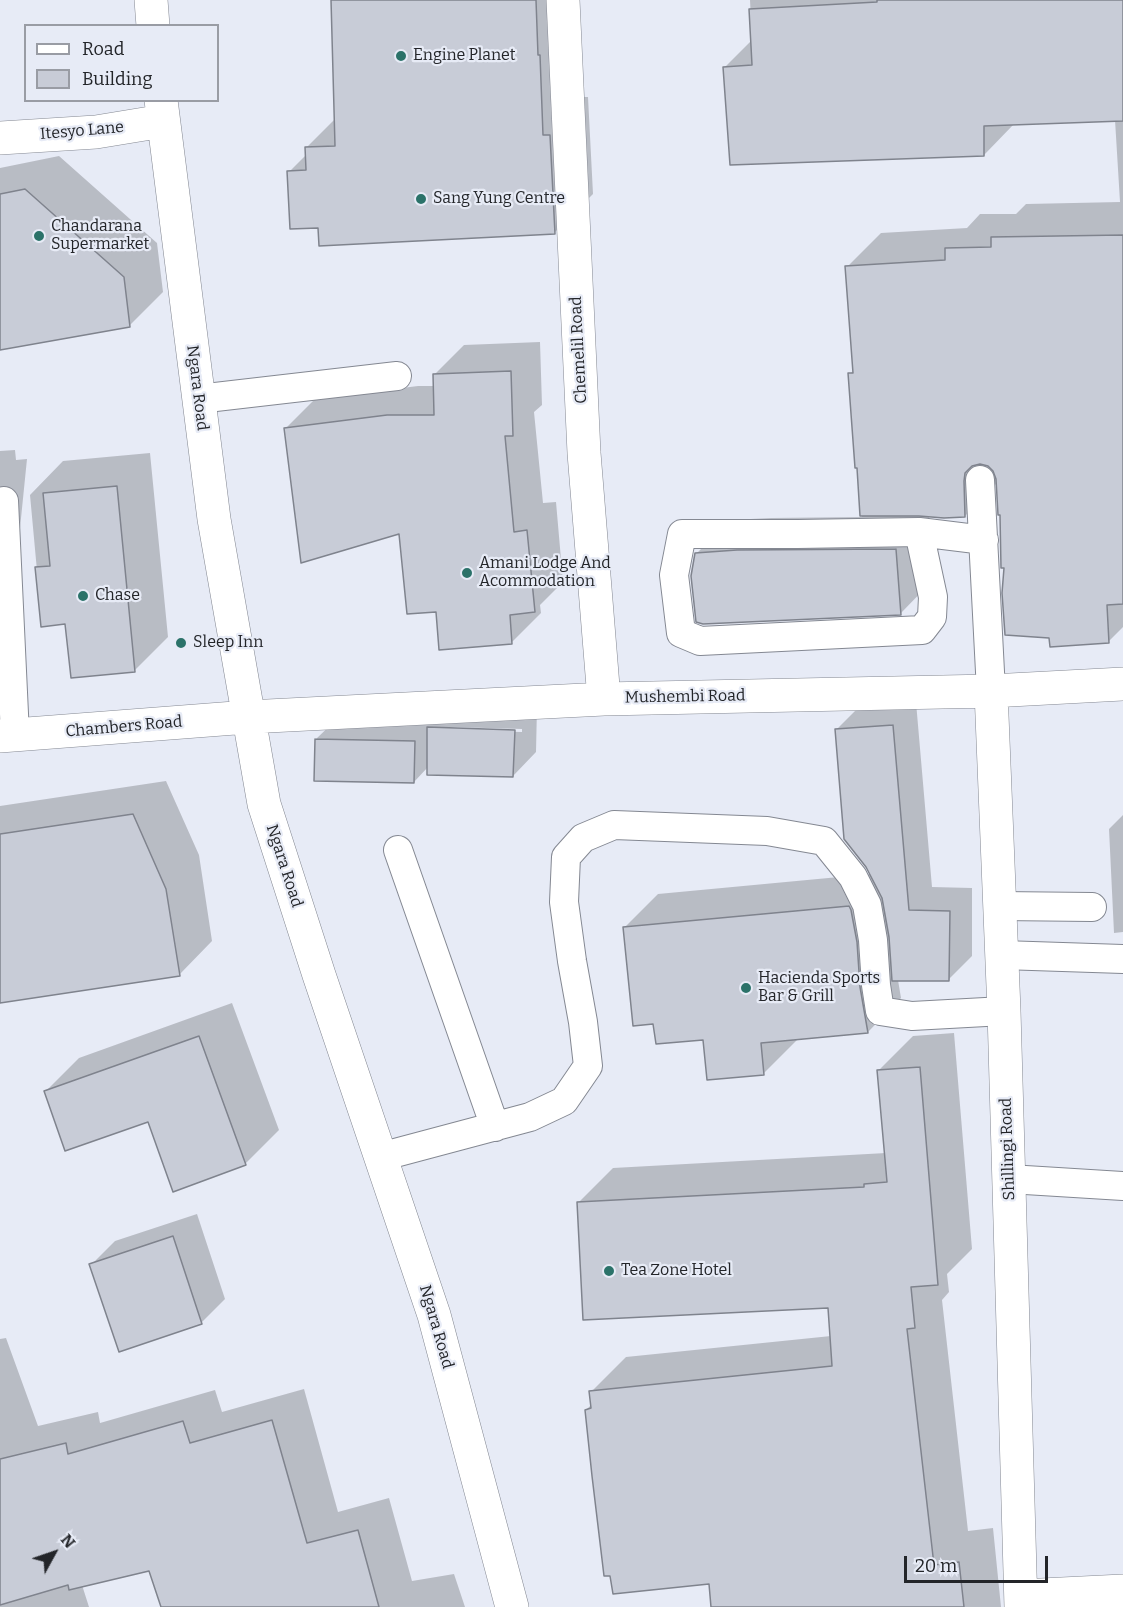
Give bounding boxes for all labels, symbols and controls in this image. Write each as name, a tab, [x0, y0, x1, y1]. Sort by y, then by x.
legend	[24, 24, 219, 102]
text: Road	[82, 38, 124, 60]
place label: Engine Planet	[413, 46, 516, 66]
marker: Engine Planet	[394, 49, 408, 63]
text: Building	[82, 68, 153, 90]
street label: Itesyo Lane	[39, 118, 125, 144]
place label: Sang Yung Centre	[433, 189, 565, 209]
marker: Sang Yung Centre	[414, 192, 428, 206]
place label: Chandarana Supermarket	[51, 217, 149, 255]
marker: Chandarana Supermarket	[32, 229, 46, 243]
street label: Chemelil Road	[567, 296, 591, 404]
street label: Ngara Road	[182, 344, 212, 432]
place label: Amani Lodge And Acommodation	[479, 554, 611, 592]
marker: Amani Lodge And Acommodation	[460, 566, 474, 580]
place label: Chase	[95, 586, 140, 606]
marker: Chase	[76, 589, 90, 603]
place label: Sleep Inn	[193, 633, 263, 653]
marker: Sleep Inn	[174, 636, 188, 650]
street label: Mushembi Road	[625, 686, 745, 708]
street label: Chambers Road	[65, 712, 183, 742]
street label: Ngara Road	[262, 822, 306, 910]
place label: Hacienda Sports Bar & Grill	[758, 969, 880, 1007]
marker: Hacienda Sports Bar & Grill	[739, 981, 753, 995]
street label: Shillingi Road	[997, 1097, 1019, 1201]
place label: Tea Zone Hotel	[621, 1261, 732, 1281]
marker: Tea Zone Hotel	[602, 1264, 616, 1278]
street label: Ngara Road	[415, 1283, 457, 1371]
north arrow	[24, 1523, 84, 1583]
text: N	[57, 1530, 79, 1552]
scale bar	[907, 1544, 1051, 1582]
text: 20 m	[915, 1555, 957, 1577]

